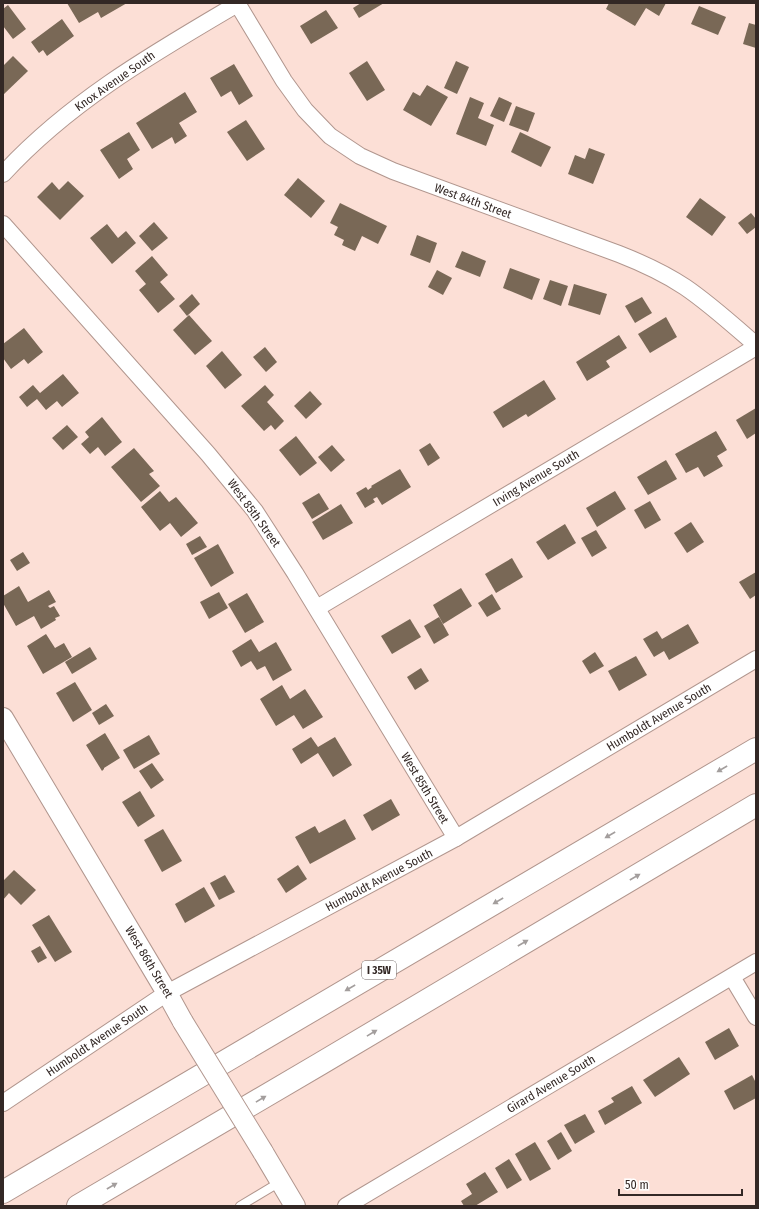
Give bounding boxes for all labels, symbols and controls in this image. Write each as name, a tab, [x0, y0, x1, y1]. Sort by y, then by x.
street label: Knox Avenue South	[72, 48, 158, 114]
street label: West 84th Street	[433, 181, 514, 221]
street label: Irving Avenue South	[490, 447, 582, 509]
street label: West 85th Street	[225, 476, 283, 550]
street label: Humboldt Avenue South	[604, 680, 714, 754]
street label: West 85th Street	[398, 750, 452, 826]
one-way arrow	[716, 766, 728, 773]
one-way arrow	[604, 831, 616, 838]
street label: Humboldt Avenue South	[323, 846, 435, 914]
one-way arrow	[629, 873, 641, 880]
one-way arrow	[492, 897, 504, 904]
street label: West 86th Street	[122, 924, 176, 1000]
one-way arrow	[517, 939, 529, 946]
road number: I 35W	[362, 961, 396, 979]
one-way arrow	[344, 984, 356, 991]
street label: Humboldt Avenue South	[44, 1001, 150, 1079]
one-way arrow	[366, 1029, 378, 1036]
street label: Girard Avenue South	[504, 1052, 598, 1116]
one-way arrow	[255, 1096, 267, 1103]
scale bar	[619, 1171, 742, 1197]
text: 50 m	[625, 1178, 649, 1192]
one-way arrow	[106, 1183, 118, 1190]

